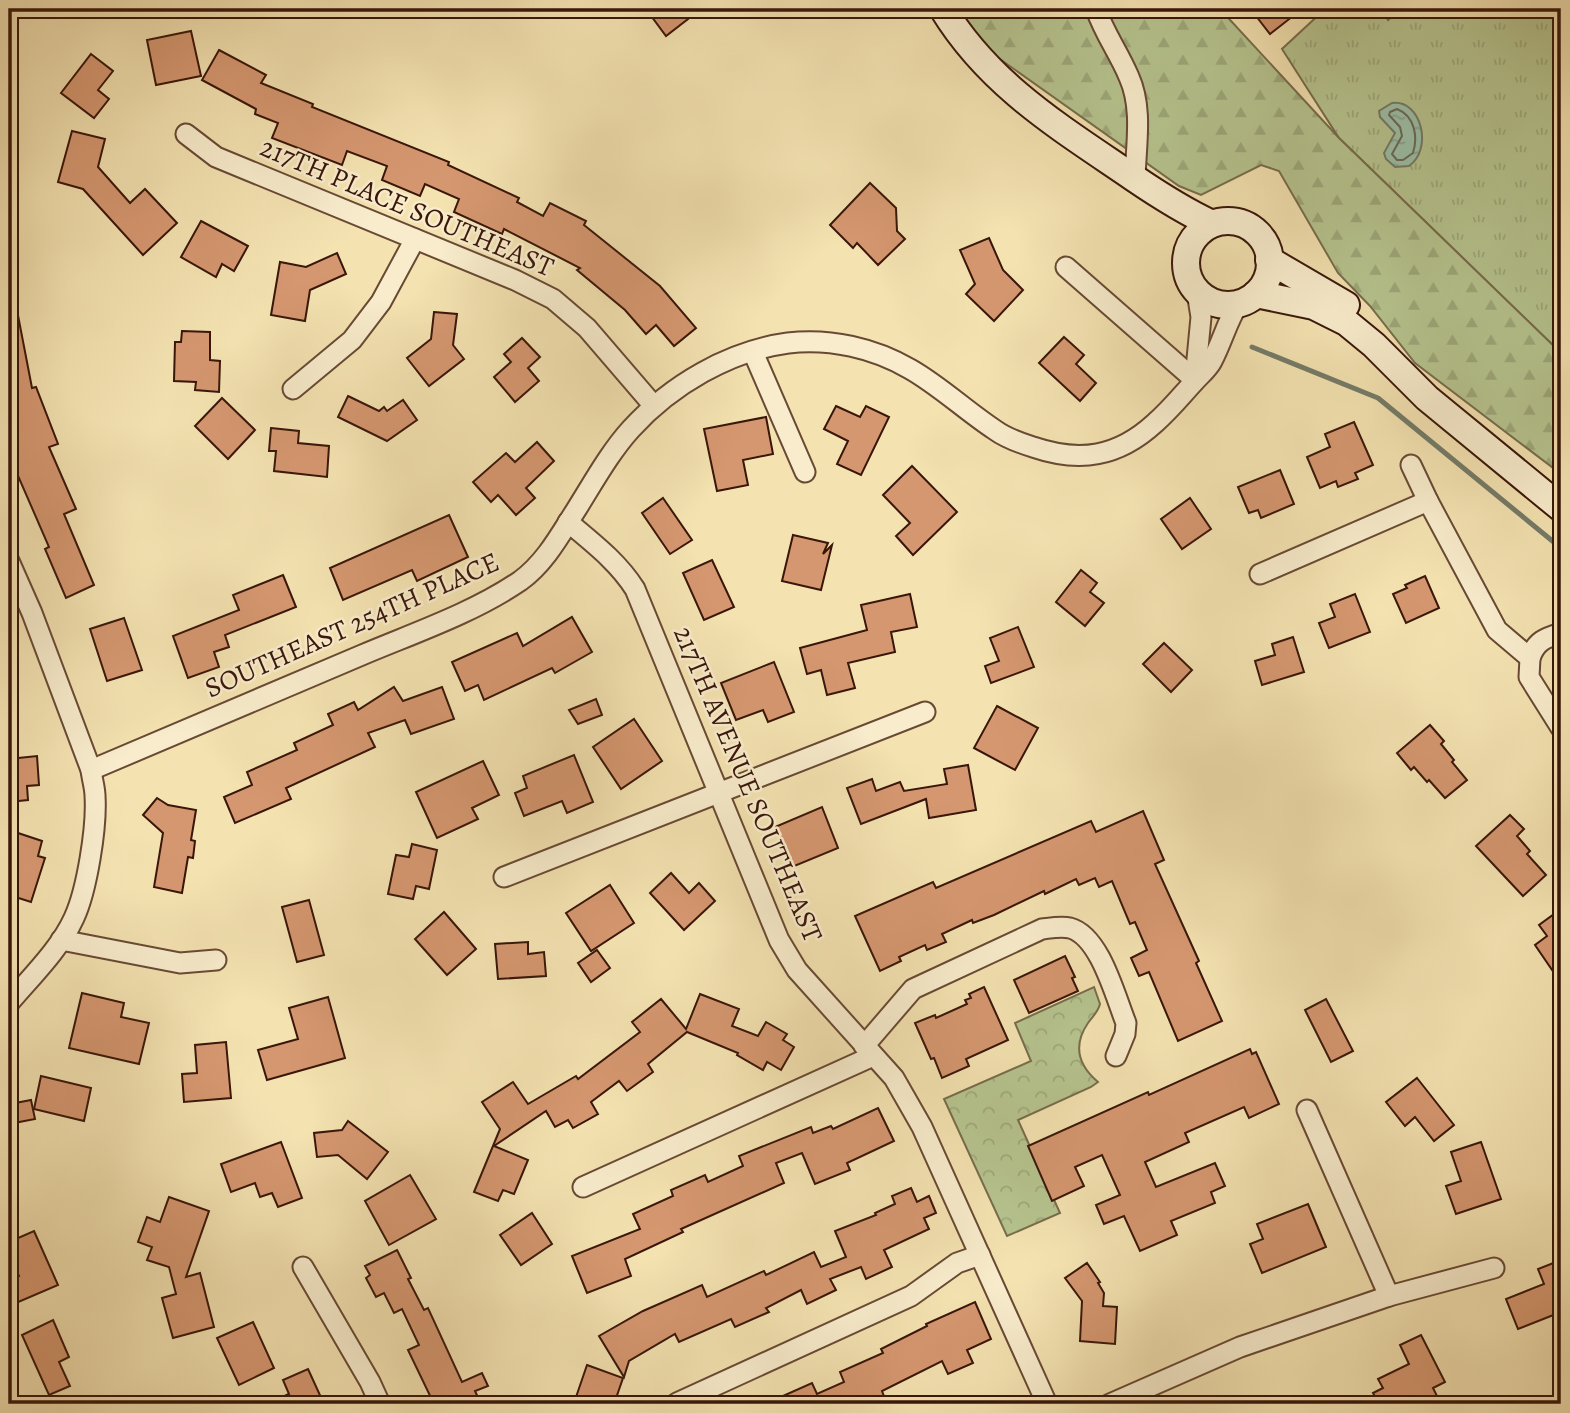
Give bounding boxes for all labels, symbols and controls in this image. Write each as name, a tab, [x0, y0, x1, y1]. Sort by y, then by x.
street label: 217TH PLACE SOUTHEAST	[254, 128, 560, 286]
street label: SOUTHEAST 254TH PLACE	[199, 543, 505, 707]
street label: 217TH AVENUE SOUTHEAST	[664, 620, 832, 948]

